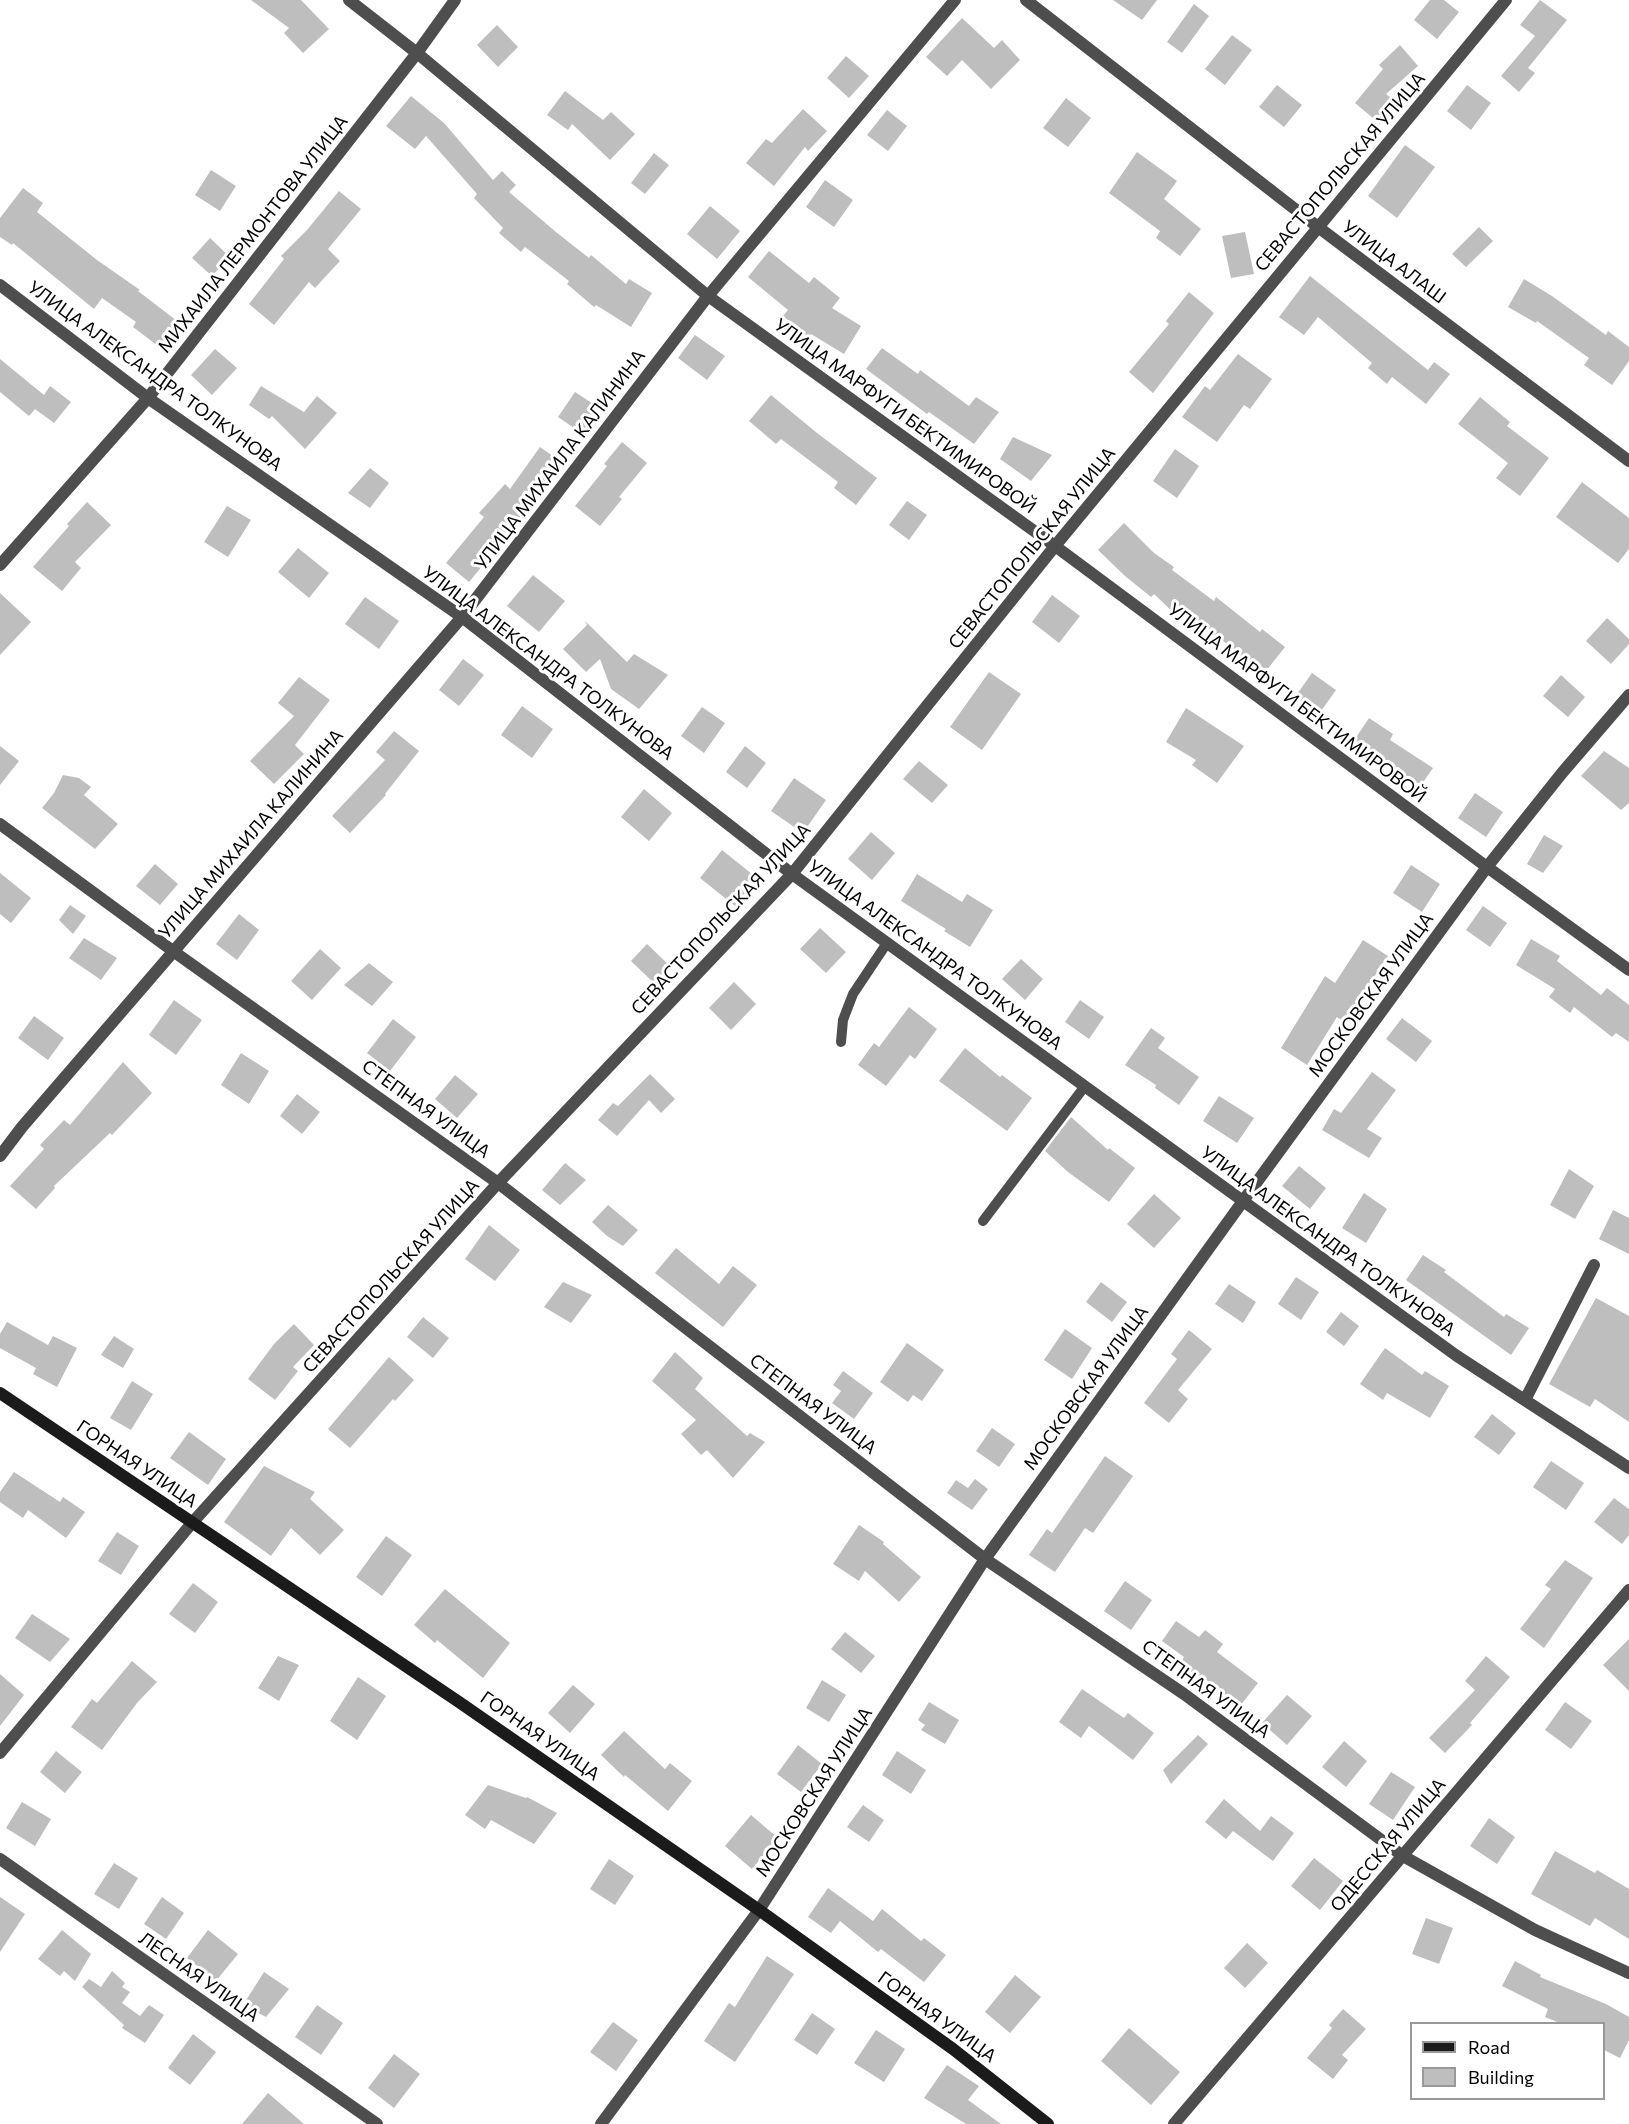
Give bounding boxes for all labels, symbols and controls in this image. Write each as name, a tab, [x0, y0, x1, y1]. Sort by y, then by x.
street label: СЕВАСТОПОЛЬСКАЯ УЛИЦА	[1250, 68, 1430, 276]
street label: МИХАИЛА ЛЕРМОНТОВА УЛИЦА	[153, 111, 353, 357]
street label: УЛИЦА АЛАШ	[1338, 216, 1450, 308]
street label: УЛИЦА АЛЕКСАНДРА ТОЛКУНОВА	[24, 276, 286, 476]
street label: УЛИЦА МАРФУГИ БЕКТИМИРОВОЙ	[770, 314, 1040, 518]
street label: УЛИЦА МИХАИЛА КАЛИНИНА	[470, 346, 650, 574]
street label: СЕВАСТОПОЛЬСКАЯ УЛИЦА	[944, 443, 1120, 653]
street label: УЛИЦА АЛЕКСАНДРА ТОЛКУНОВА	[418, 561, 678, 765]
street label: УЛИЦА МАРФУГИ БЕКТИМИРОВОЙ	[1164, 599, 1430, 807]
street label: УЛИЦА МИХАИЛА КАЛИНИНА	[154, 725, 348, 943]
street label: СЕВАСТОПОЛЬСКАЯ УЛИЦА	[627, 819, 815, 1019]
street label: УЛИЦА АЛЕКСАНДРА ТОЛКУНОВА	[804, 855, 1066, 1055]
street label: МОСКОВСКАЯ УЛИЦА	[1304, 909, 1438, 1081]
street label: СТЕПНАЯ УЛИЦА	[358, 1055, 494, 1163]
street label: УЛИЦА АЛЕКСАНДРА ТОЛКУНОВА	[1197, 1141, 1459, 1341]
street label: СЕВАСТОПОЛЬСКАЯ УЛИЦА	[298, 1175, 484, 1377]
street label: МОСКОВСКАЯ УЛИЦА	[1019, 1302, 1153, 1474]
street label: СТЕПНАЯ УЛИЦА	[745, 1349, 881, 1459]
street label: ГОРНАЯ УЛИЦА	[73, 1416, 201, 1512]
street label: СТЕПНАЯ УЛИЦА	[1138, 1635, 1274, 1743]
street label: ГОРНАЯ УЛИЦА	[476, 1687, 604, 1785]
street label: МОСКОВСКАЯ УЛИЦА	[751, 1703, 877, 1881]
street label: ОДЕССКАЯ УЛИЦА	[1326, 1774, 1450, 1916]
street label: ЛЕСНАЯ УЛИЦА	[135, 1928, 263, 2026]
street label: ГОРНАЯ УЛИЦА	[874, 1967, 1000, 2067]
legend	[1410, 2022, 1605, 2100]
text: Road	[1468, 2036, 1510, 2058]
text: Building	[1468, 2066, 1534, 2088]

